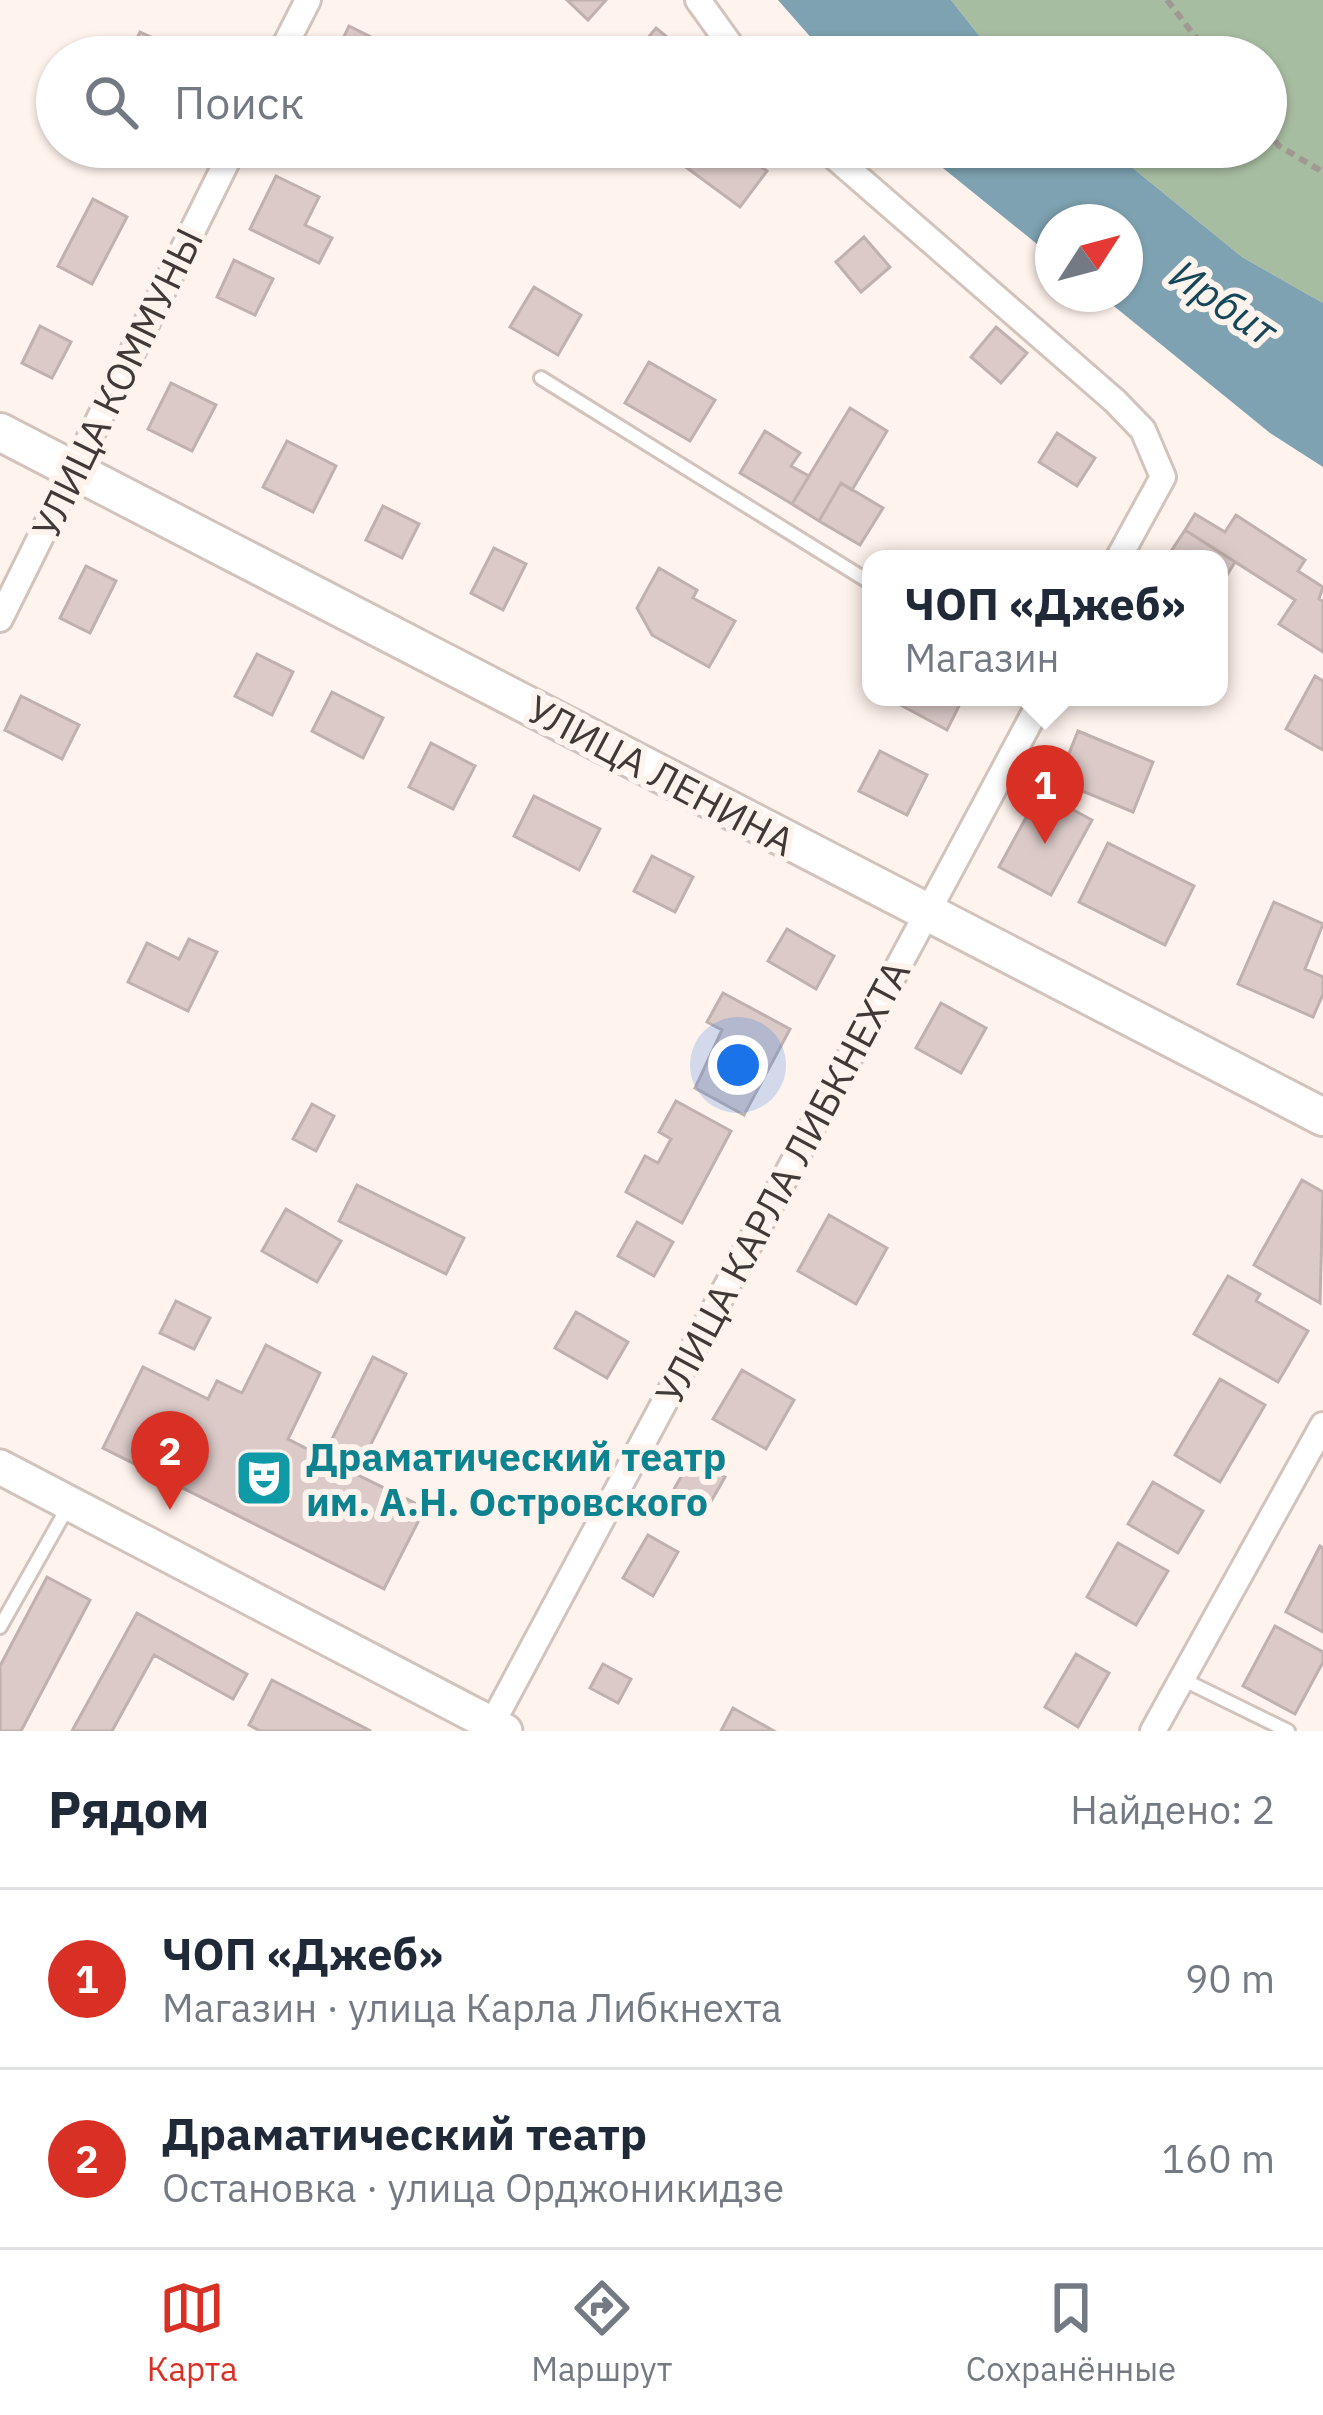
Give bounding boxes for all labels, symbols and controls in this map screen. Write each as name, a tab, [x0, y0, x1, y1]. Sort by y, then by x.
search box	[36, 36, 1287, 168]
icon: search	[78, 69, 144, 135]
text: Поиск	[174, 73, 304, 131]
north arrow	[1035, 204, 1143, 312]
street label: УЛИЦА КОММУНЫ	[20, 220, 214, 546]
water label: Ирбит	[1160, 246, 1290, 359]
popup	[862, 550, 1228, 706]
text: ЧОП «Джеб»	[904, 574, 1186, 632]
text: Магазин	[904, 632, 1060, 683]
street label: УЛИЦА ЛЕНИНА	[519, 683, 803, 867]
pin: 1	[1006, 745, 1084, 844]
street label: УЛИЦА КАРЛА ЛИБКНЕХТА	[643, 951, 921, 1413]
your location	[708, 1035, 768, 1095]
pin: 2	[131, 1411, 209, 1510]
place label: Драматический театр им. А.Н. Островского	[306, 1431, 726, 1527]
theatre icon: Драматический театр им. А.Н. Островского	[233, 1447, 295, 1509]
text: Рядом	[48, 1776, 210, 1842]
text: Найдено: 2	[1070, 1784, 1275, 1835]
text: ЧОП «Джеб»	[162, 1924, 443, 1982]
text: 1	[75, 1953, 99, 2004]
text: 90 m	[1185, 1953, 1275, 2004]
text: Магазин · улица Карла Либкнехта	[162, 1982, 782, 2033]
text: Драматический театр	[162, 2104, 647, 2162]
text: 2	[75, 2133, 99, 2184]
text: 160 m	[1162, 2133, 1275, 2184]
text: Остановка · улица Орджоникидзе	[162, 2162, 784, 2213]
tab: Карта	[147, 2275, 238, 2390]
tab: Маршрут	[531, 2275, 672, 2390]
tab: Сохранённые	[966, 2275, 1176, 2390]

